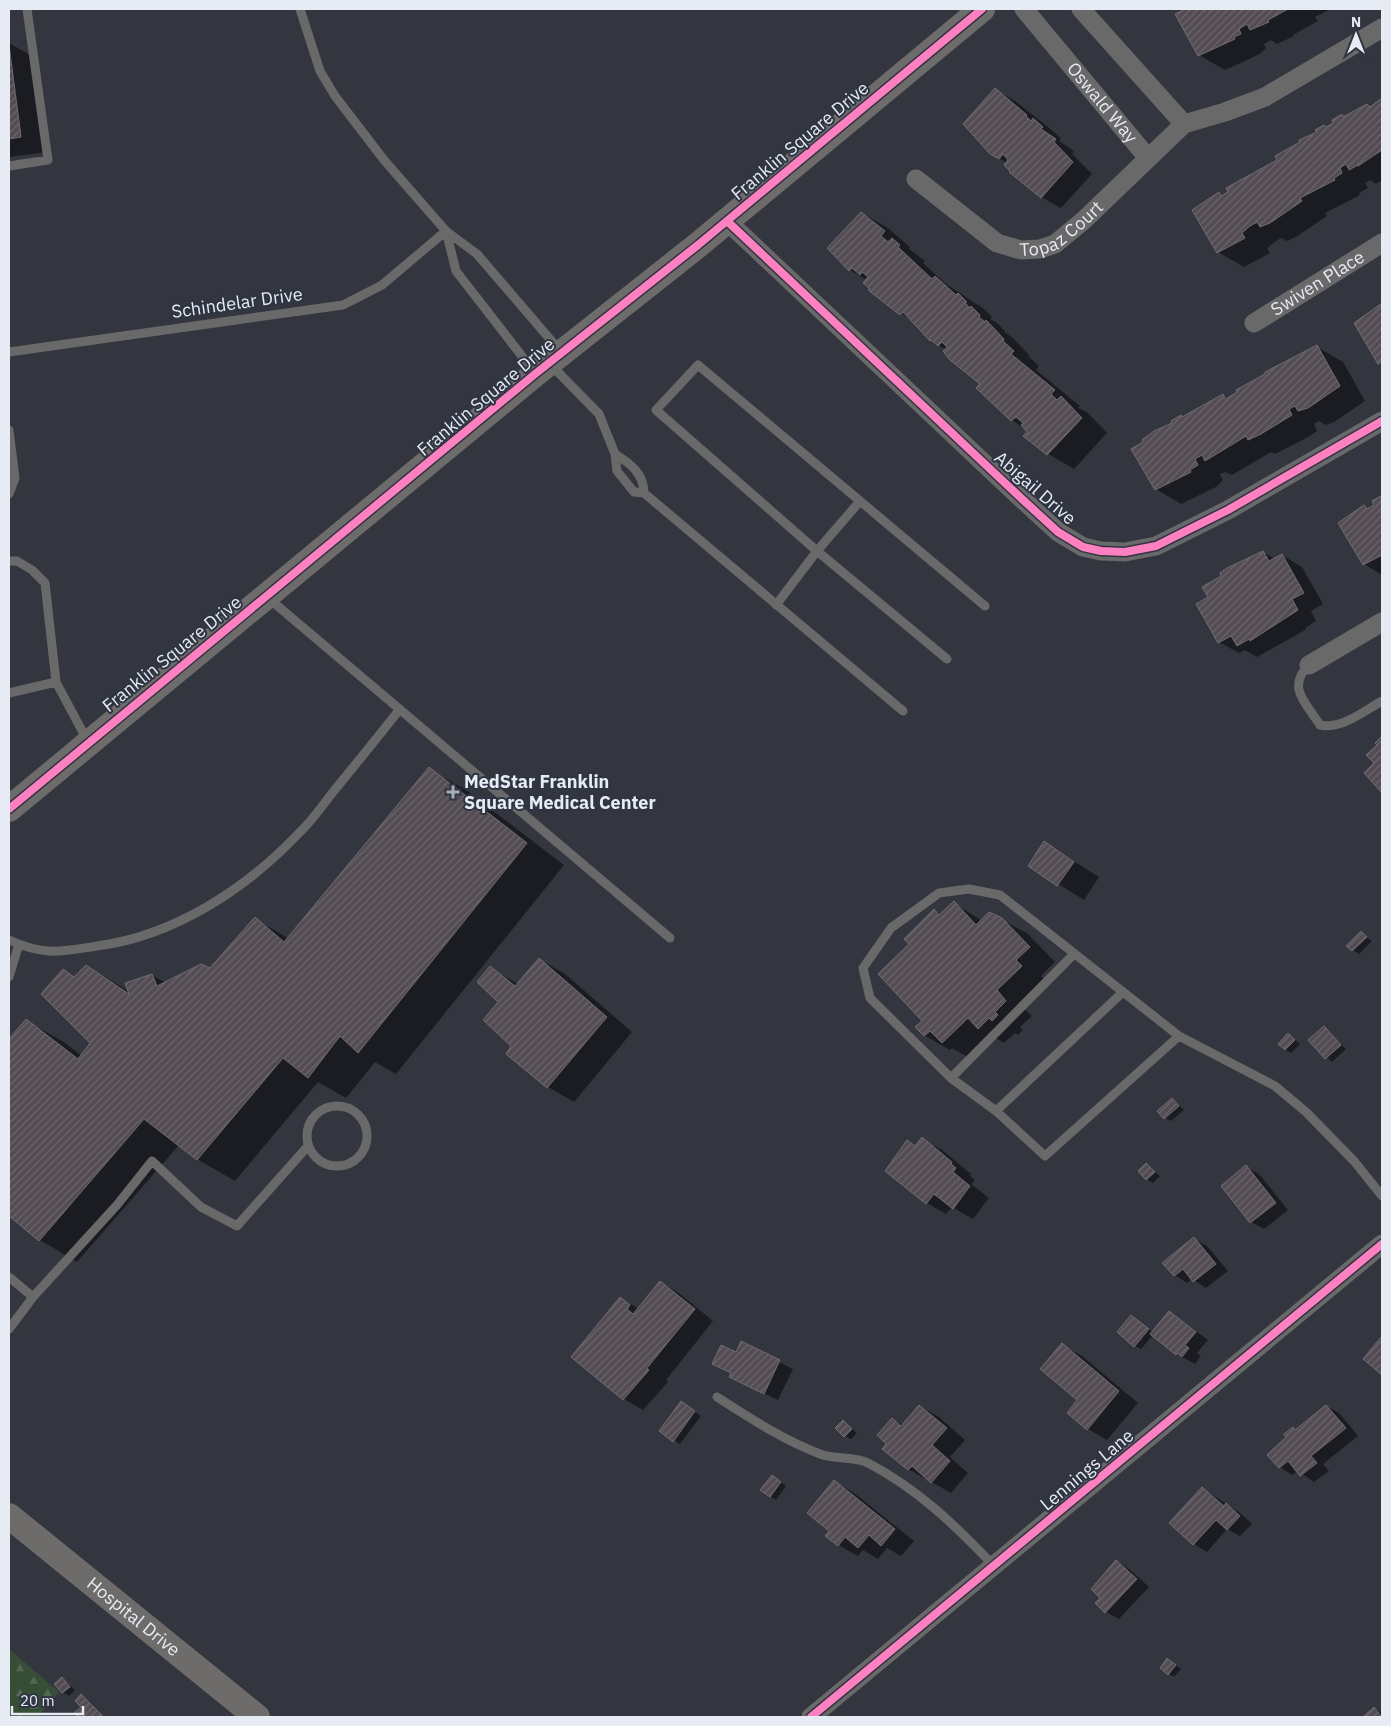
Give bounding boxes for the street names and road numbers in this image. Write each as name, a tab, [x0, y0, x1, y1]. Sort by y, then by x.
street label: Oswald Way	[1062, 57, 1143, 148]
street label: Franklin Square Drive	[726, 76, 873, 205]
street label: Topaz Court	[1019, 196, 1108, 261]
street label: Swiven Place	[1266, 245, 1369, 321]
street label: Schindelar Drive	[170, 282, 304, 323]
street label: Franklin Square Drive	[412, 332, 559, 461]
street label: Abigail Drive	[990, 446, 1081, 529]
street label: Franklin Square Drive	[97, 590, 246, 717]
street label: Lennings Lane	[1035, 1424, 1138, 1515]
street label: Hospital Drive	[82, 1572, 185, 1661]

